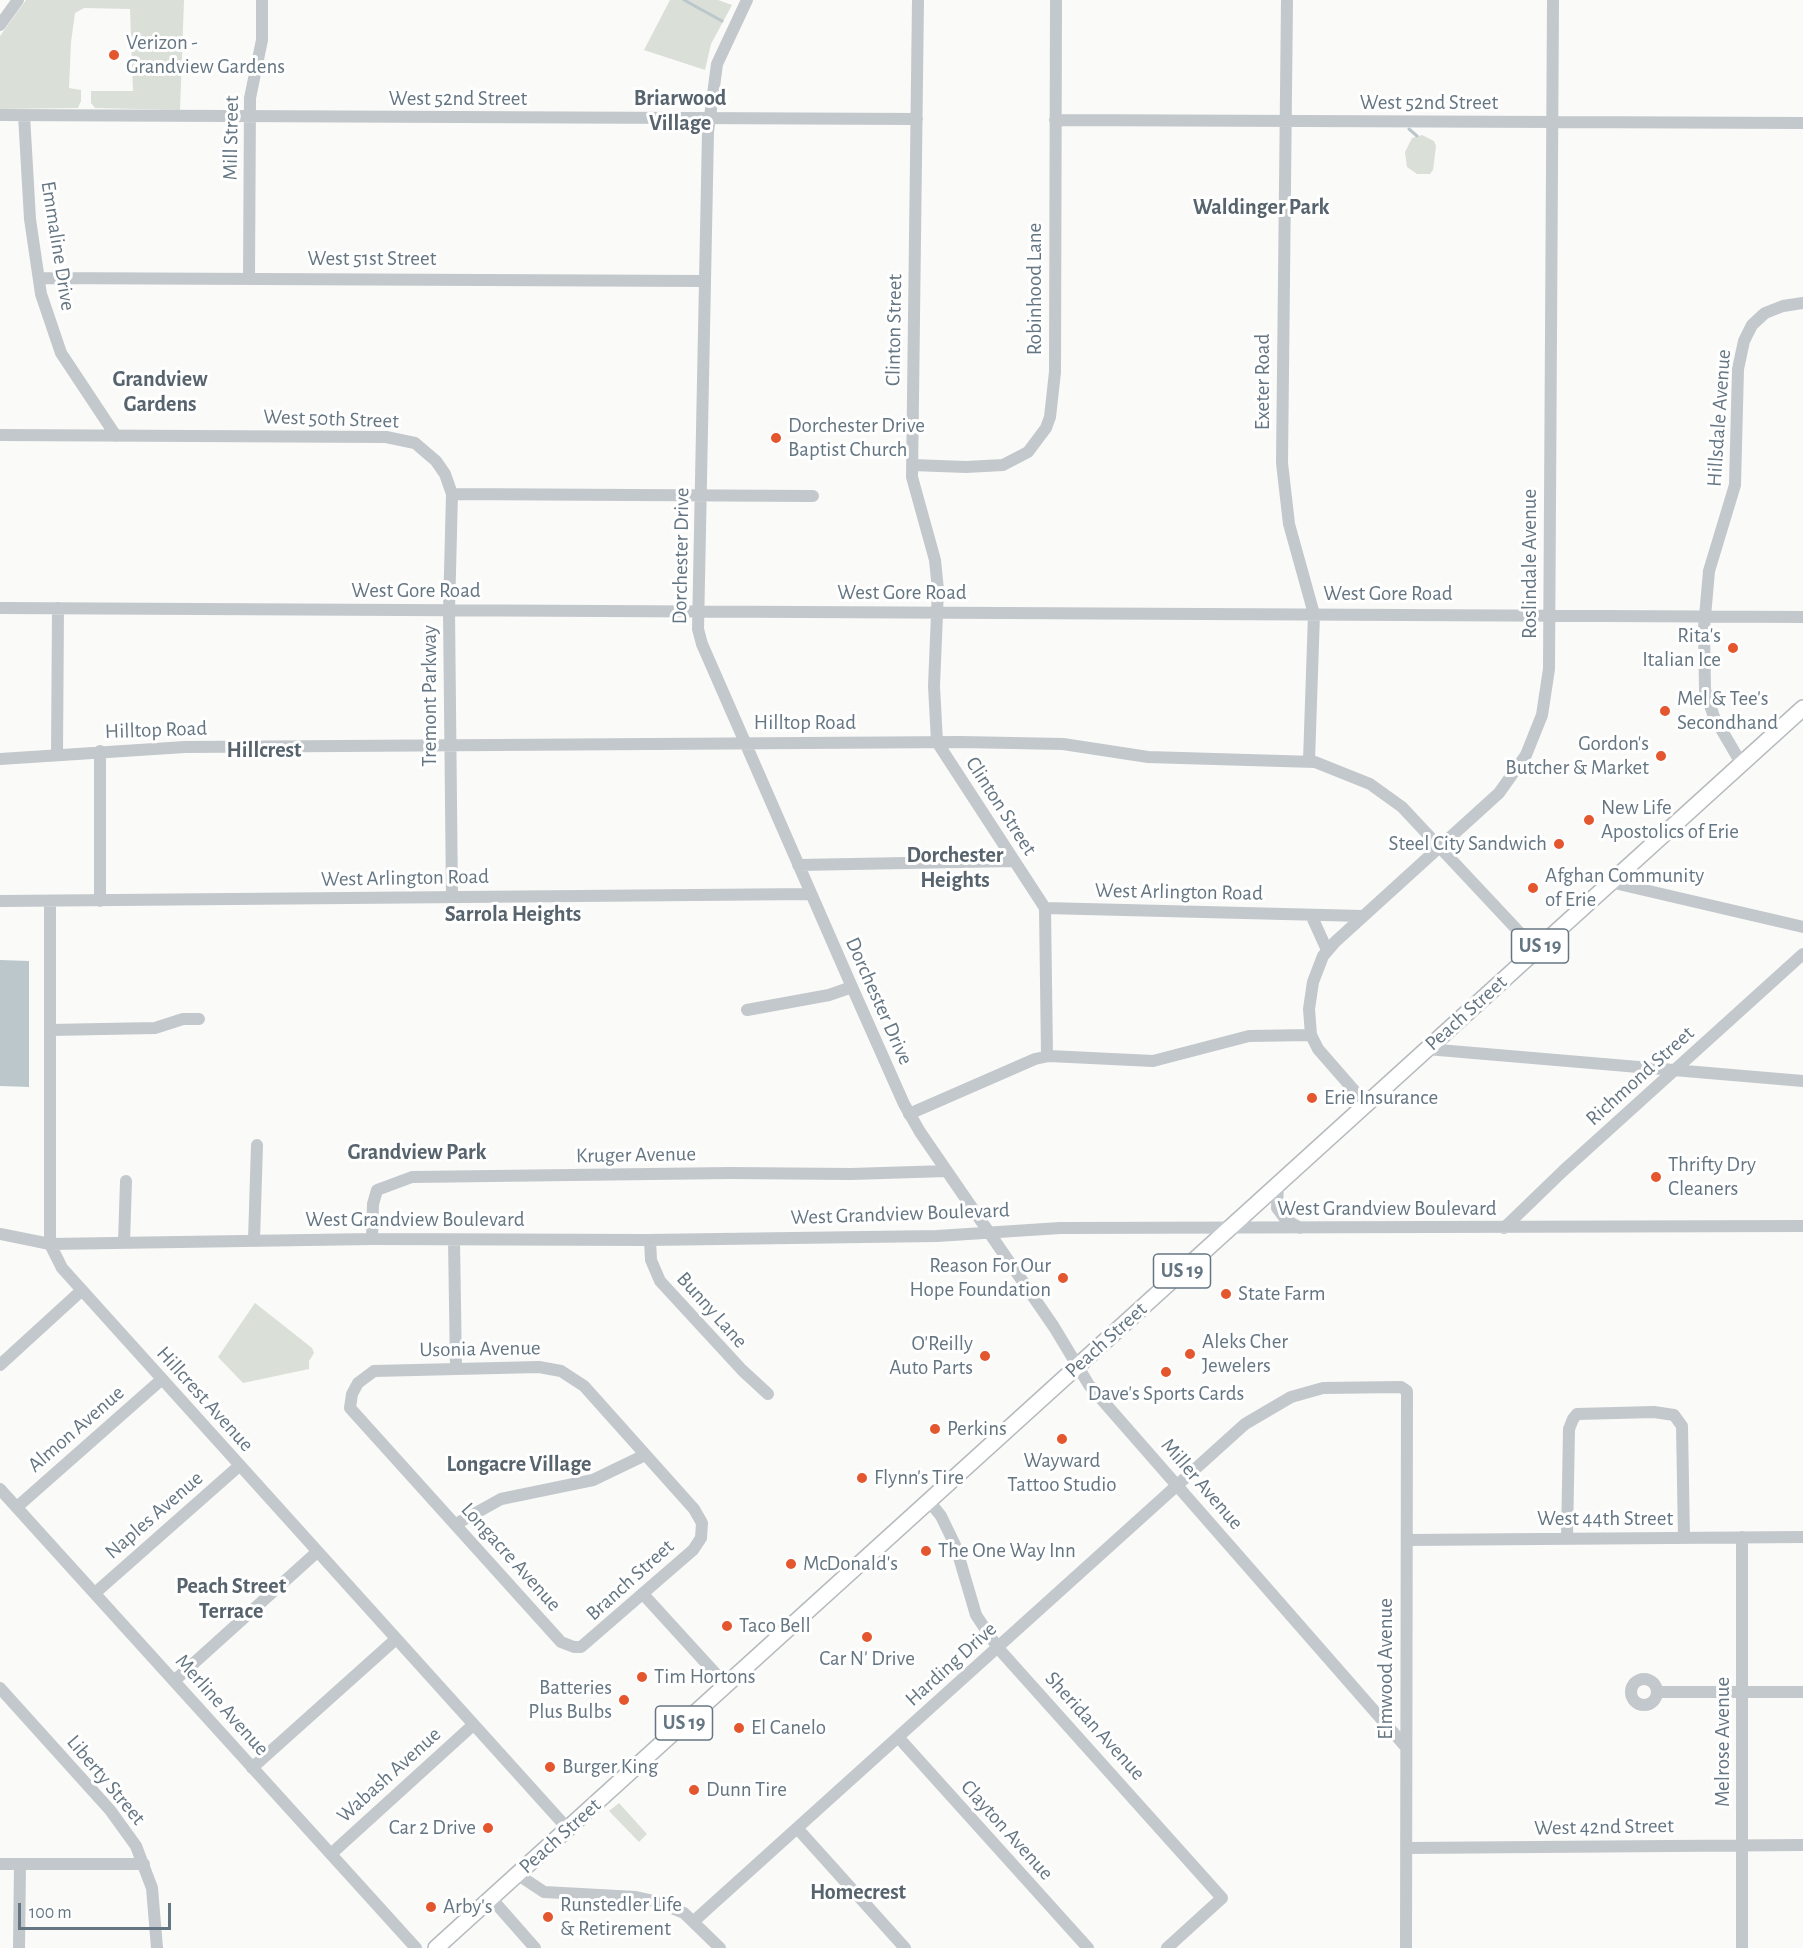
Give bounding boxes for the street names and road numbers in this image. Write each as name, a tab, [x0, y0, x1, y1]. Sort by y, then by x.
street label: West 52nd Street	[389, 86, 527, 112]
street label: West 52nd Street	[1360, 90, 1498, 116]
street label: Mill Street	[218, 95, 244, 181]
street label: Emmaline Drive	[35, 179, 81, 313]
street label: Robinhood Lane	[1022, 223, 1048, 355]
street label: West 51st Street	[308, 246, 436, 272]
street label: Clinton Street	[880, 274, 908, 386]
street label: Exeter Road	[1250, 334, 1276, 430]
street label: Hillsdale Avenue	[1702, 348, 1736, 488]
street label: West 50th Street	[263, 404, 399, 434]
street label: Dorchester Drive	[667, 487, 695, 625]
street label: Roslindale Avenue	[1517, 489, 1543, 639]
street label: West Gore Road	[351, 578, 481, 604]
street label: West Gore Road	[837, 580, 967, 606]
street label: West Gore Road	[1323, 581, 1453, 607]
street label: Tremont Parkway	[417, 625, 443, 767]
street label: Hilltop Road	[754, 710, 856, 736]
street label: Hilltop Road	[104, 716, 208, 744]
street label: Clinton Street	[960, 752, 1042, 860]
street label: West Arlington Road	[321, 864, 489, 892]
street label: West Arlington Road	[1095, 878, 1263, 906]
road number: US 19	[1512, 929, 1568, 963]
street label: Dorchester Drive	[840, 933, 918, 1069]
street label: Peach Street	[1420, 970, 1512, 1056]
street label: Richmond Street	[1581, 1021, 1699, 1131]
street label: Kruger Avenue	[576, 1141, 696, 1169]
street label: West Grandview Boulevard	[1277, 1196, 1497, 1222]
street label: West Grandview Boulevard	[790, 1198, 1010, 1230]
street label: West Grandview Boulevard	[305, 1207, 525, 1233]
road number: US 19	[1154, 1254, 1210, 1288]
street label: Bunny Lane	[671, 1267, 753, 1353]
street label: Peach Street	[1060, 1297, 1152, 1383]
street label: Usonia Avenue	[419, 1335, 541, 1363]
street label: Hillcrest Avenue	[151, 1341, 259, 1457]
street label: Almon Avenue	[23, 1380, 129, 1478]
street label: Miller Avenue	[1155, 1433, 1249, 1535]
street label: Naples Avenue	[100, 1466, 208, 1564]
street label: Longacre Avenue	[455, 1497, 567, 1617]
street label: West 44th Street	[1537, 1506, 1673, 1532]
street label: Branch Street	[581, 1534, 679, 1626]
street label: Elmwood Avenue	[1373, 1598, 1399, 1740]
street label: Harding Drive	[900, 1616, 1002, 1712]
street label: Merline Avenue	[170, 1649, 274, 1761]
street label: Sheridan Avenue	[1039, 1666, 1151, 1786]
street label: Melrose Avenue	[1710, 1677, 1736, 1807]
road number: US 19	[656, 1706, 712, 1740]
street label: Wabash Avenue	[332, 1722, 446, 1828]
street label: Liberty Street	[61, 1730, 151, 1830]
street label: Clayton Avenue	[955, 1775, 1059, 1885]
street label: Peach Street	[514, 1793, 606, 1879]
street label: West 42nd Street	[1534, 1813, 1674, 1841]

